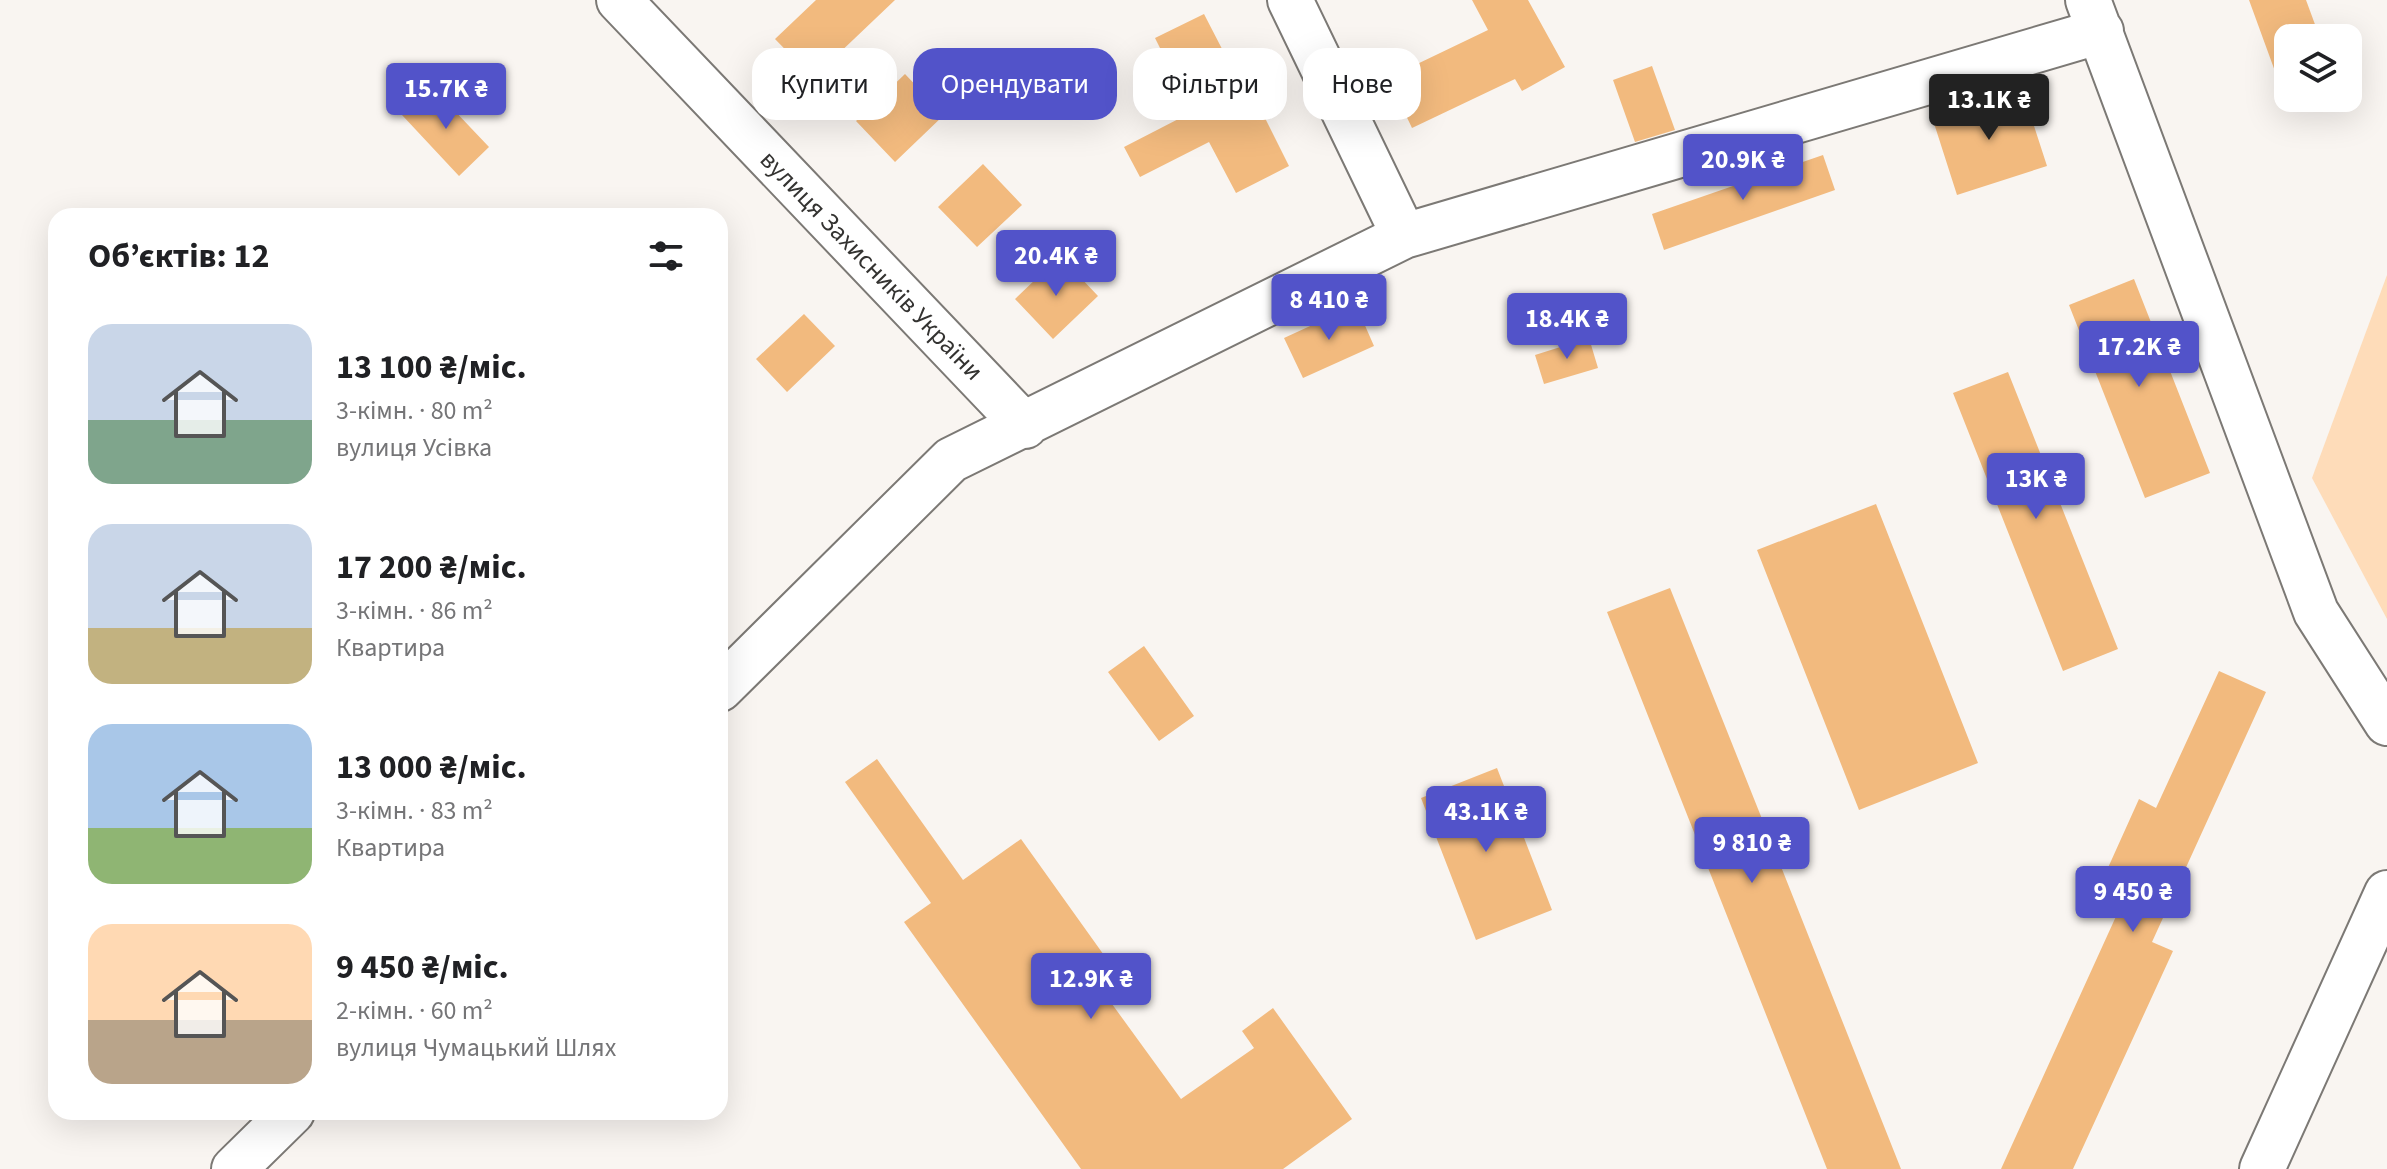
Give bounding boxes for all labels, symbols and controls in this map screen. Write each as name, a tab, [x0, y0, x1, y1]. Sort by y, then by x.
map controls	[2274, 24, 2362, 112]
button: layers	[2274, 24, 2362, 112]
chip: Купити	[752, 48, 897, 120]
chip: Орендувати	[913, 48, 1117, 120]
chip: Фільтри	[1133, 48, 1287, 120]
chip: Нове	[1303, 48, 1421, 120]
pin: 15.7K ₴	[372, 63, 520, 131]
text: 15.7K ₴	[404, 70, 488, 107]
pin: 13.1K ₴	[1915, 74, 2063, 142]
text: 13.1K ₴	[1947, 81, 2031, 118]
pin: 20.9K ₴	[1669, 134, 1817, 202]
text: 20.9K ₴	[1701, 141, 1785, 178]
street label: вулиця Захисників України	[752, 142, 992, 389]
pin: 20.4K ₴	[982, 230, 1130, 298]
text: Об’єктів: 12	[88, 232, 269, 281]
icon: filters	[644, 234, 688, 278]
text: 20.4K ₴	[1014, 237, 1098, 274]
pin: 8 410 ₴	[1255, 274, 1403, 342]
text: 8 410 ₴	[1289, 281, 1369, 318]
pin: 18.4K ₴	[1493, 293, 1641, 361]
text: 18.4K ₴	[1525, 300, 1609, 337]
pin: 17.2K ₴	[2065, 321, 2213, 389]
text: 17.2K ₴	[2097, 328, 2181, 365]
text: 13 100 ₴/міс.	[336, 343, 527, 392]
icon: home	[152, 356, 248, 452]
text: 3-кімн. · 80 m²	[336, 392, 493, 429]
text: вулиця Усівка	[336, 429, 492, 466]
pin: 13K ₴	[1980, 453, 2092, 521]
text: 13K ₴	[2005, 460, 2067, 497]
text: 17 200 ₴/міс.	[336, 543, 527, 592]
icon: home	[152, 556, 248, 652]
text: 3-кімн. · 86 m²	[336, 592, 493, 629]
text: Квартира	[336, 629, 445, 666]
text: 13 000 ₴/міс.	[336, 743, 527, 792]
icon: home	[152, 756, 248, 852]
pin: 43.1K ₴	[1412, 786, 1560, 854]
text: 3-кімн. · 83 m²	[336, 792, 493, 829]
text: 43.1K ₴	[1444, 793, 1528, 830]
pin: 9 810 ₴	[1678, 817, 1826, 885]
text: 9 810 ₴	[1712, 824, 1792, 861]
text: Квартира	[336, 829, 445, 866]
pin: 9 450 ₴	[2059, 866, 2207, 934]
text: 9 450 ₴	[2093, 873, 2173, 910]
text: 9 450 ₴/міс.	[336, 943, 509, 992]
pin: 12.9K ₴	[1017, 953, 1165, 1021]
icon: home	[152, 956, 248, 1052]
text: 12.9K ₴	[1049, 960, 1133, 997]
text: 2-кімн. · 60 m²	[336, 992, 493, 1029]
text: вулиця Чумацький Шлях	[336, 1029, 616, 1066]

